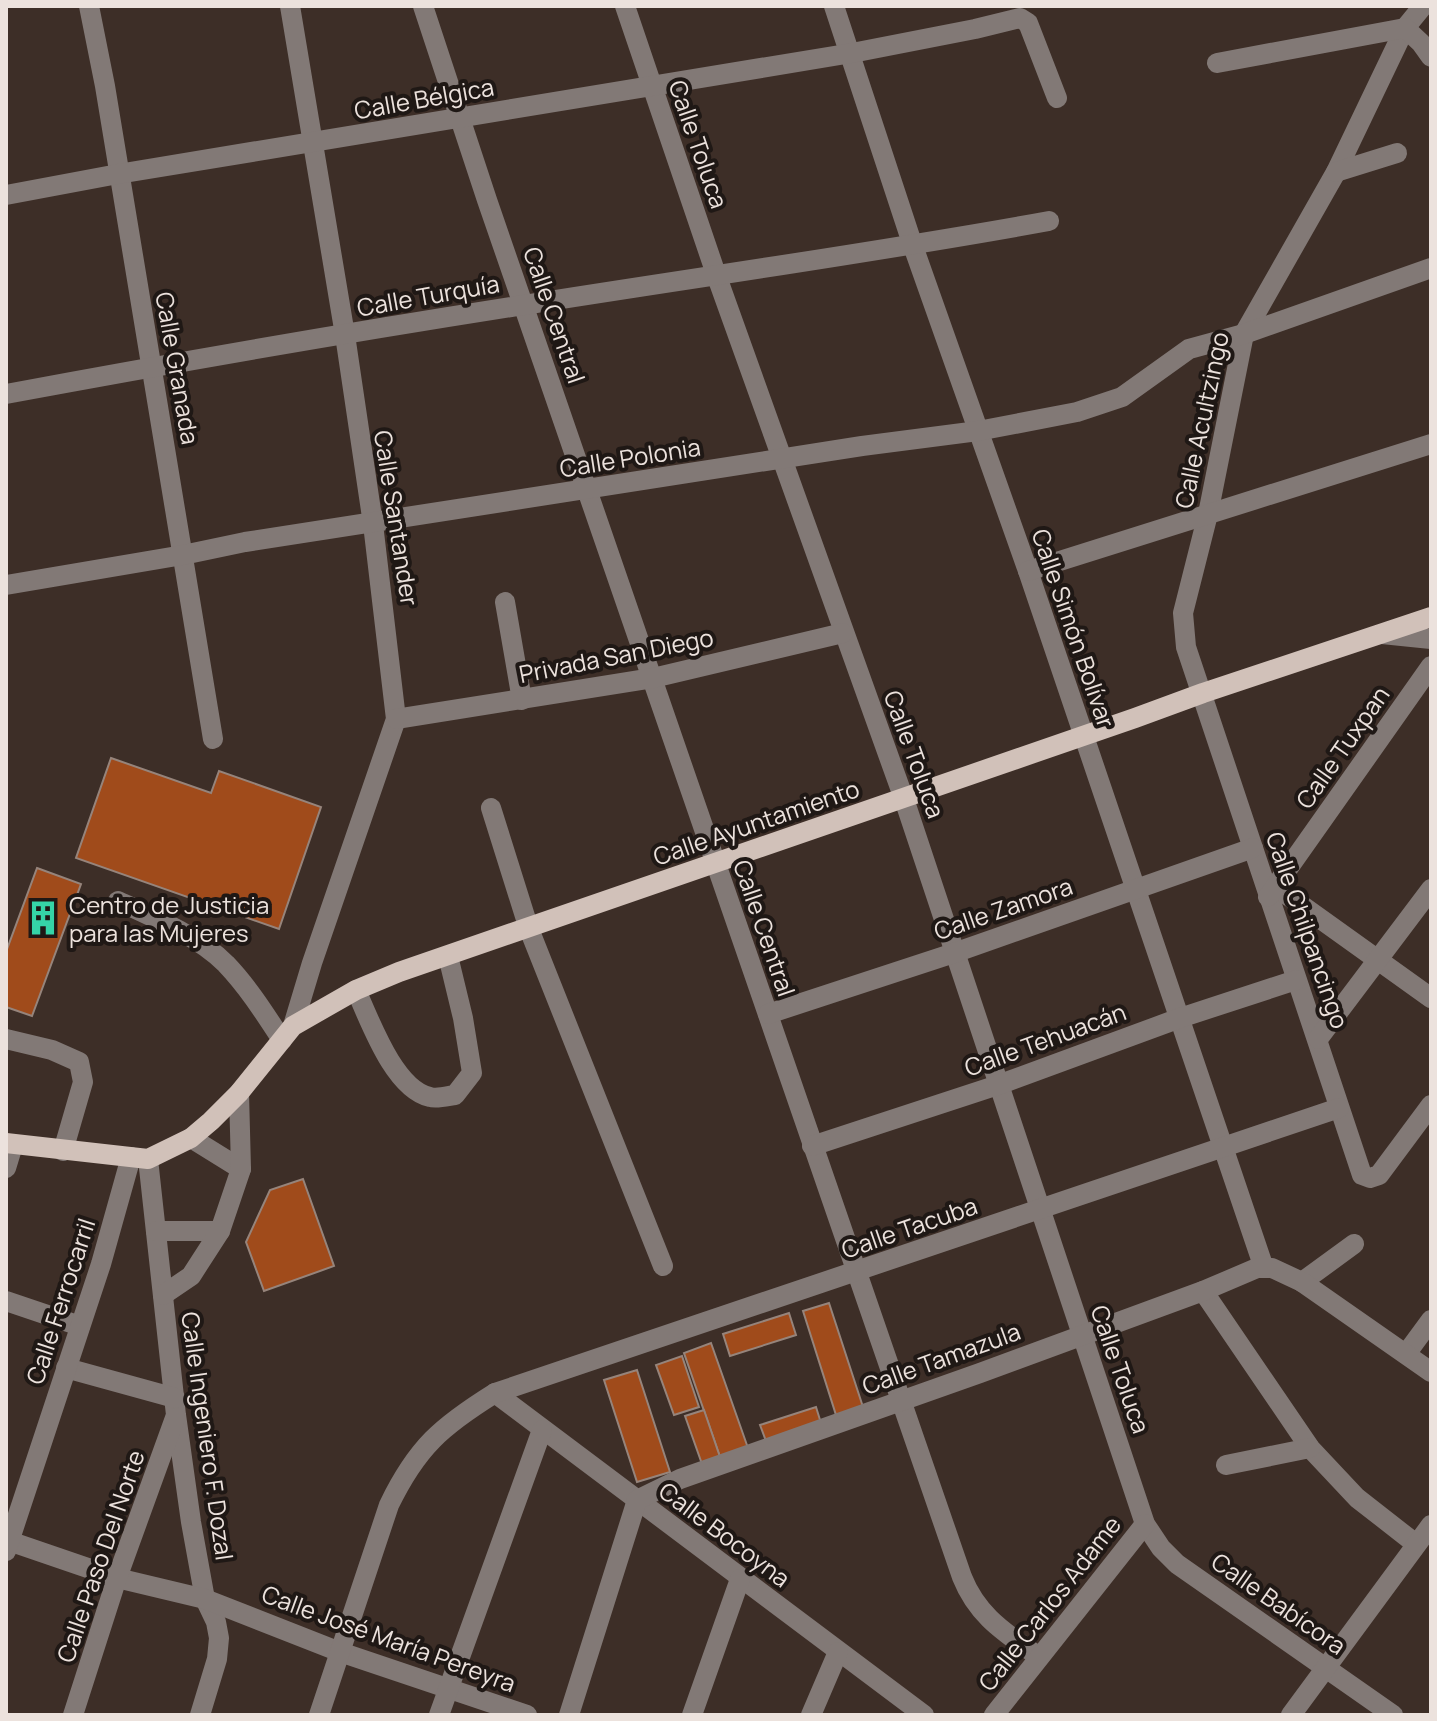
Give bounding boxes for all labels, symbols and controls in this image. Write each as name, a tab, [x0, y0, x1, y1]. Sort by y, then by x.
street label: Calle Bélgica	[352, 69, 496, 127]
street label: Calle Toluca	[662, 75, 736, 213]
street label: Calle Central	[516, 242, 594, 388]
street label: Calle Turquía	[354, 266, 502, 324]
street label: Calle Granada	[148, 289, 208, 447]
street label: Calle Acultzingo	[1166, 329, 1236, 511]
street label: Calle Santander	[367, 428, 427, 608]
street label: Calle Polonia	[557, 430, 703, 484]
street label: Calle Simón Bolívar	[1025, 524, 1124, 732]
street label: Privada San Diego	[516, 620, 716, 690]
street label: Calle Tuxpan	[1288, 679, 1396, 815]
street label: Calle Toluca	[877, 686, 953, 822]
street label: Calle Ayuntamiento	[649, 771, 863, 873]
street label: Calle Chilpancingo	[1259, 827, 1357, 1033]
street label: Calle Central	[726, 855, 804, 1001]
street label: Calle Zamora	[929, 869, 1077, 947]
place label: Centro de Justicia para las Mujeres	[69, 888, 269, 949]
building icon: Centro de Justicia para las Mujeres	[24, 899, 62, 937]
street label: Calle Tehuacán	[960, 994, 1130, 1084]
street label: Calle Tacuba	[837, 1188, 981, 1266]
street label: Calle Ferrocarril	[18, 1214, 102, 1388]
street label: Calle Toluca	[1084, 1300, 1158, 1438]
street label: Calle Ingeniero F. Dozal	[174, 1310, 242, 1562]
street label: Calle Tamazula	[857, 1314, 1025, 1402]
street label: Calle Paso Del Norte	[48, 1445, 152, 1667]
street label: Calle Bocoyna	[653, 1474, 797, 1594]
street label: Calle Carlos Adame	[970, 1509, 1128, 1697]
street label: Calle Babícora	[1205, 1544, 1353, 1662]
street label: Calle José María Pereyra	[257, 1577, 521, 1699]

